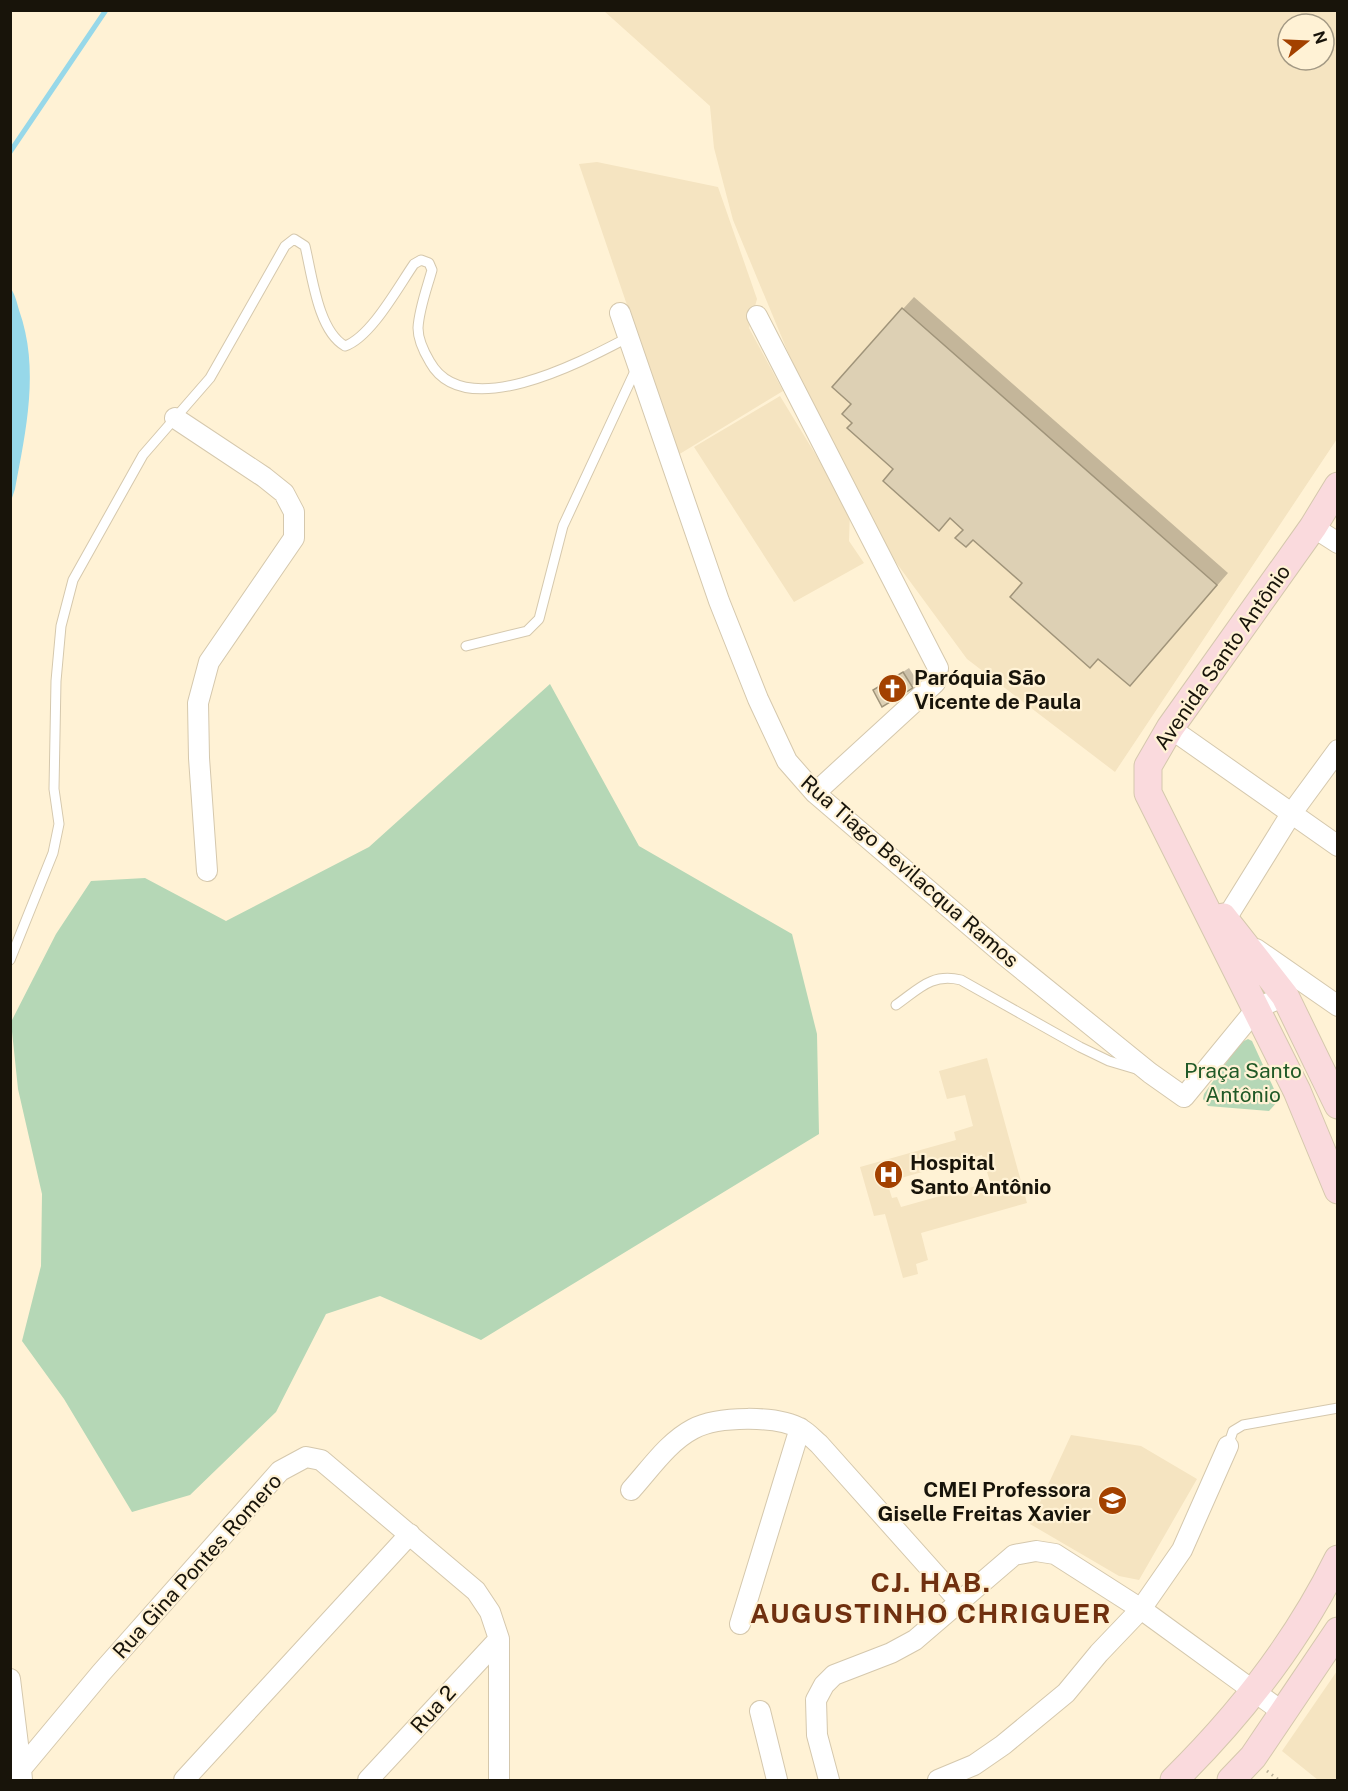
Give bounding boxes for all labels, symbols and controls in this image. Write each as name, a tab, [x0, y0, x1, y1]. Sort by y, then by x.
north arrow	[1276, 12, 1336, 72]
text: N	[1309, 29, 1331, 46]
street label: Avenida Santo Antônio	[1149, 560, 1295, 754]
place label: Paróquia São Vicente de Paula	[914, 665, 1081, 714]
church icon: Paróquia São Vicente de Paula	[877, 673, 909, 705]
street label: Rua Tiago Bevilacqua Ramos	[796, 770, 1024, 972]
park label: Praça Santo Antônio	[1184, 1058, 1302, 1107]
place label: Hospital Santo Antônio	[910, 1150, 1051, 1199]
hospital icon: Hospital Santo Antônio	[873, 1158, 905, 1190]
street label: Rua Gina Pontes Romero	[107, 1468, 287, 1664]
place label: CMEI Professora Giselle Freitas Xavier	[878, 1477, 1091, 1526]
school or university icon: CMEI Professora Giselle Freitas Xavier	[1096, 1485, 1128, 1517]
district label: CJ. HAB. AUGUSTINHO CHRIGUER	[750, 1566, 1112, 1629]
street label: Rua 2	[405, 1680, 461, 1738]

